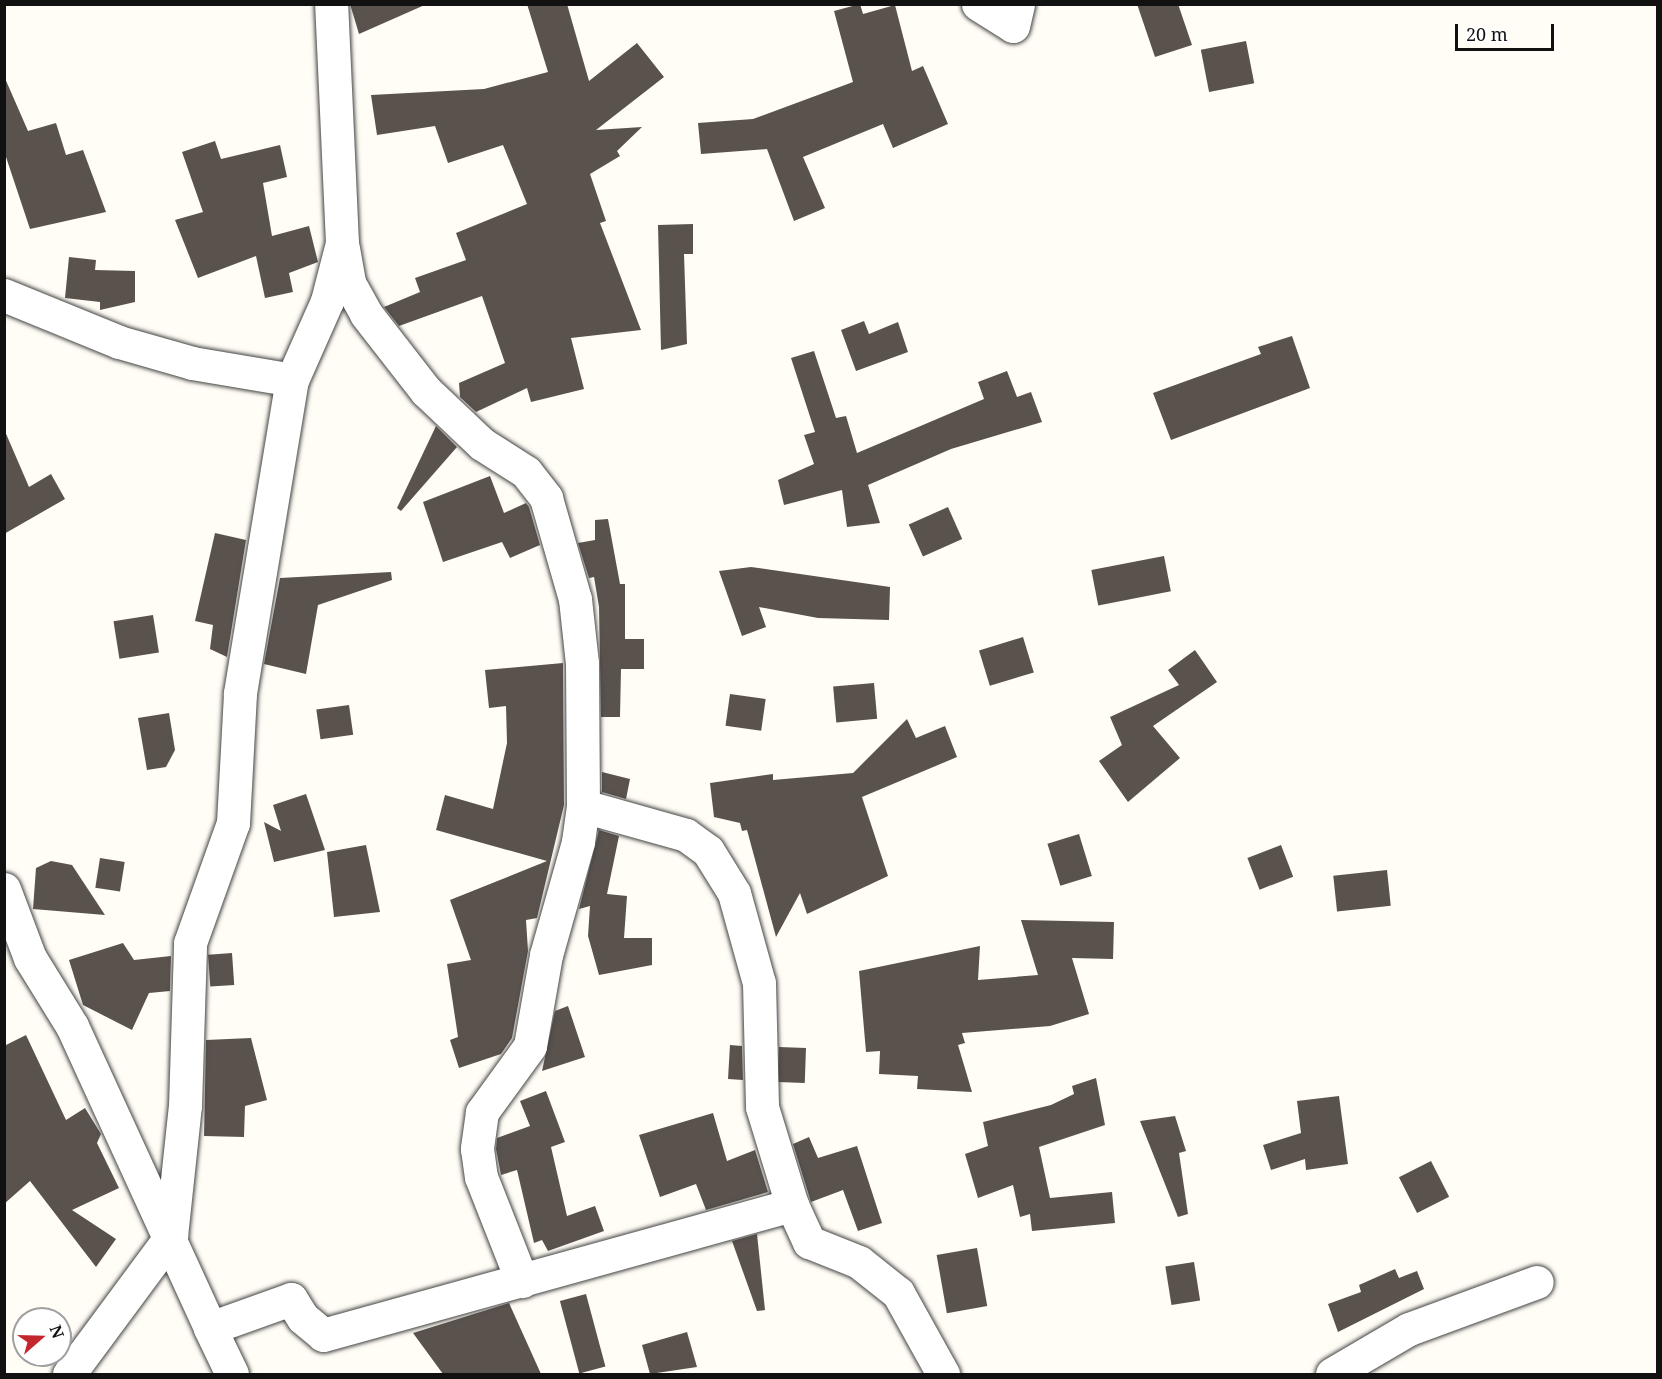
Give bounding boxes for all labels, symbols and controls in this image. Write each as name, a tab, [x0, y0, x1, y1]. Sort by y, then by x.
scale bar	[1458, 12, 1557, 50]
text: 20 m	[1466, 22, 1508, 46]
north arrow	[12, 1307, 72, 1367]
text: N	[45, 1322, 70, 1341]

